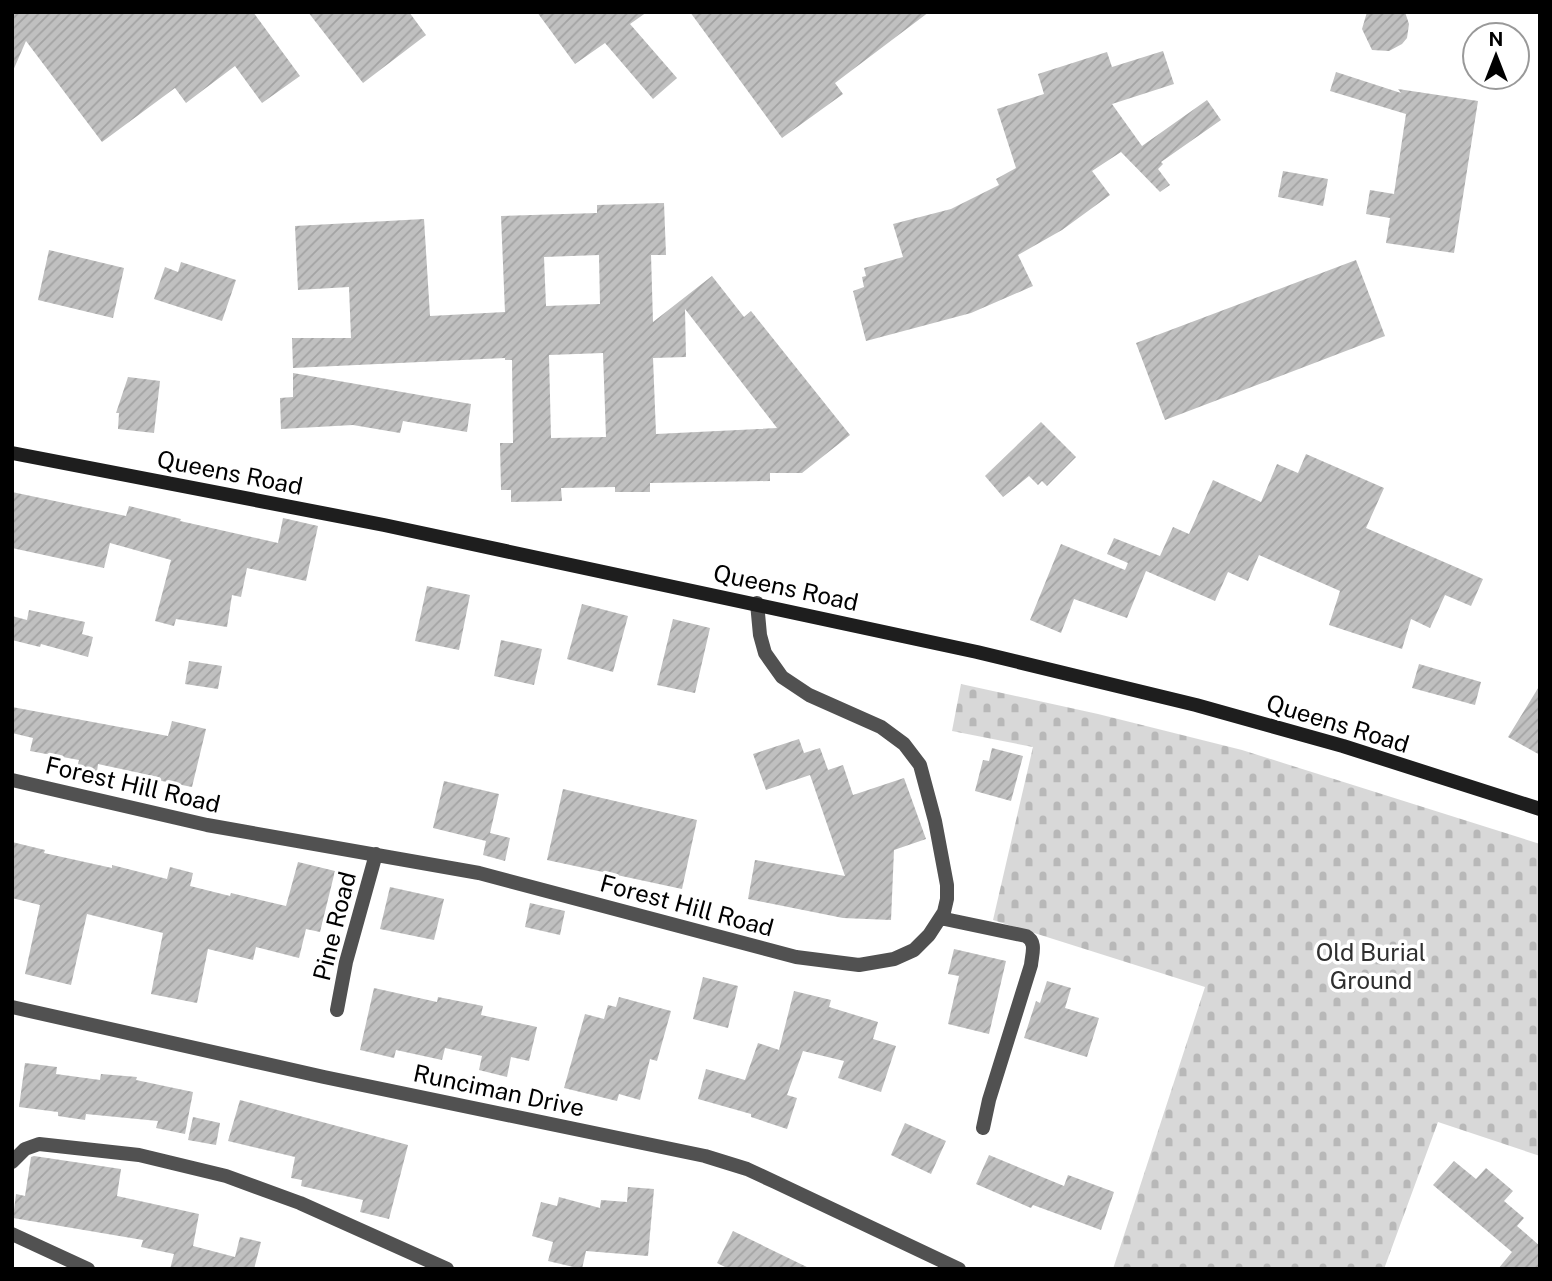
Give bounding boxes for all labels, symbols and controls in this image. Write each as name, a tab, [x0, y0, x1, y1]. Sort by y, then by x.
north arrow	[1461, 21, 1531, 91]
text: N	[1489, 28, 1503, 50]
street label: Queens Road	[155, 444, 305, 500]
street label: Queens Road	[711, 558, 861, 616]
street label: Queens Road	[1263, 688, 1413, 758]
street label: Forest Hill Road	[43, 750, 223, 818]
street label: Forest Hill Road	[597, 868, 777, 942]
street label: Pine Road	[307, 869, 361, 983]
park label: Old Burial Ground	[1316, 938, 1426, 994]
street label: Runciman Drive	[411, 1058, 587, 1122]

